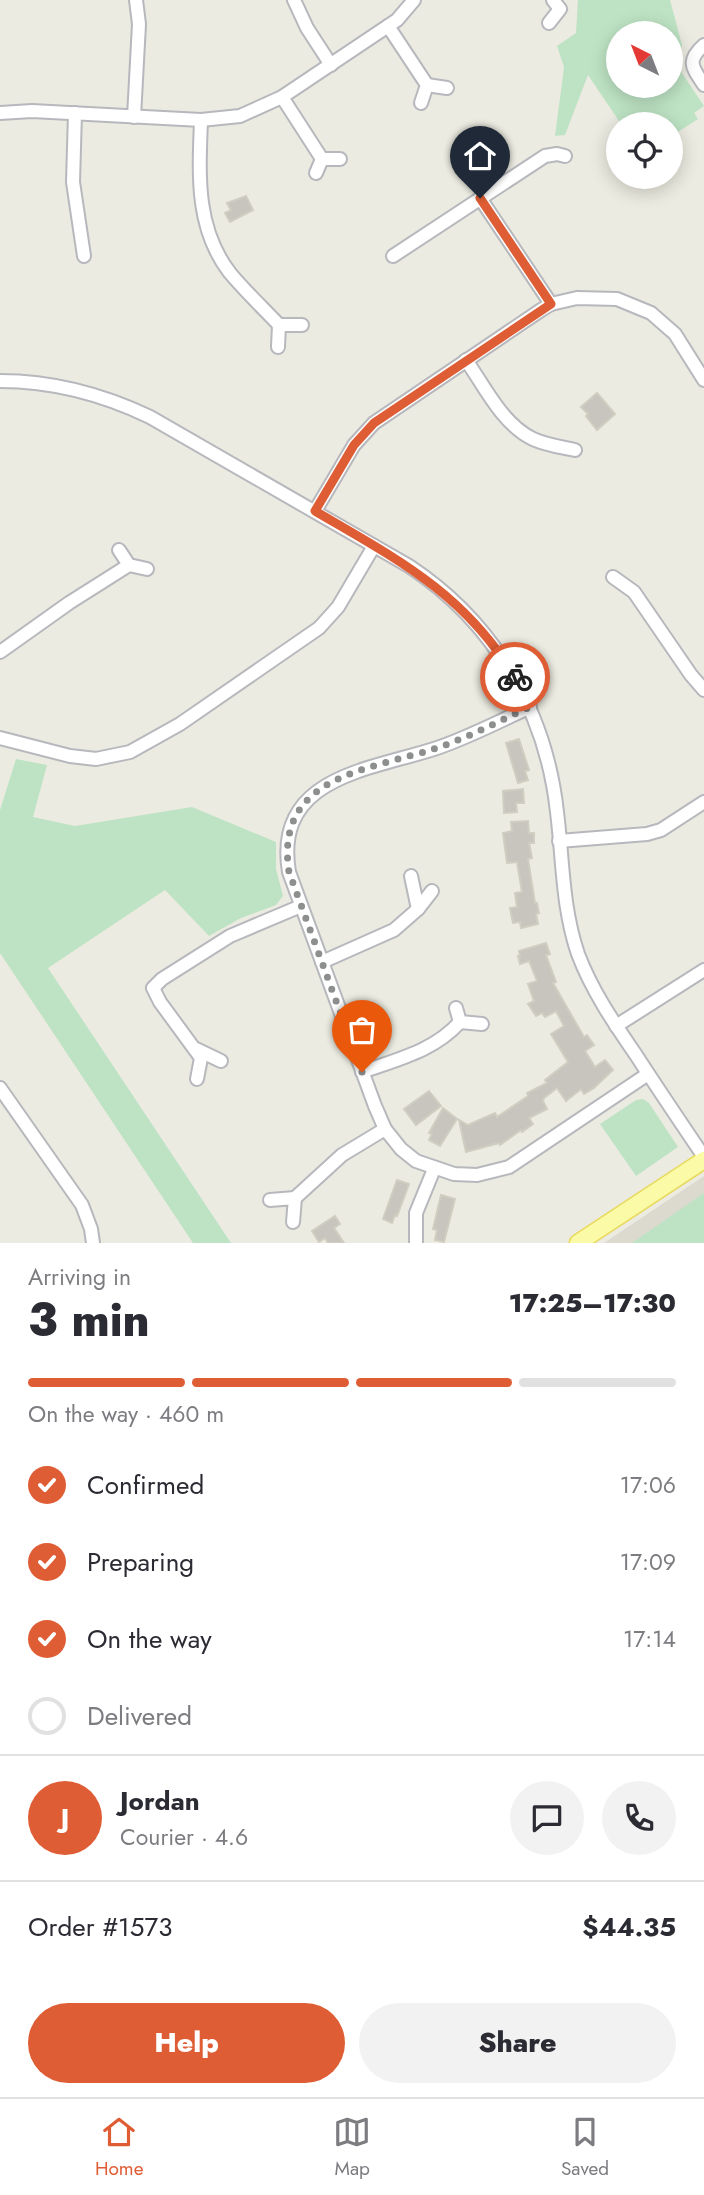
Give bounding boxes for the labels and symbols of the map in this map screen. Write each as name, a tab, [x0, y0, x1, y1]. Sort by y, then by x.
north arrow	[606, 21, 682, 98]
pin	[450, 126, 510, 198]
courier	[480, 642, 550, 712]
pin	[332, 1000, 392, 1072]

